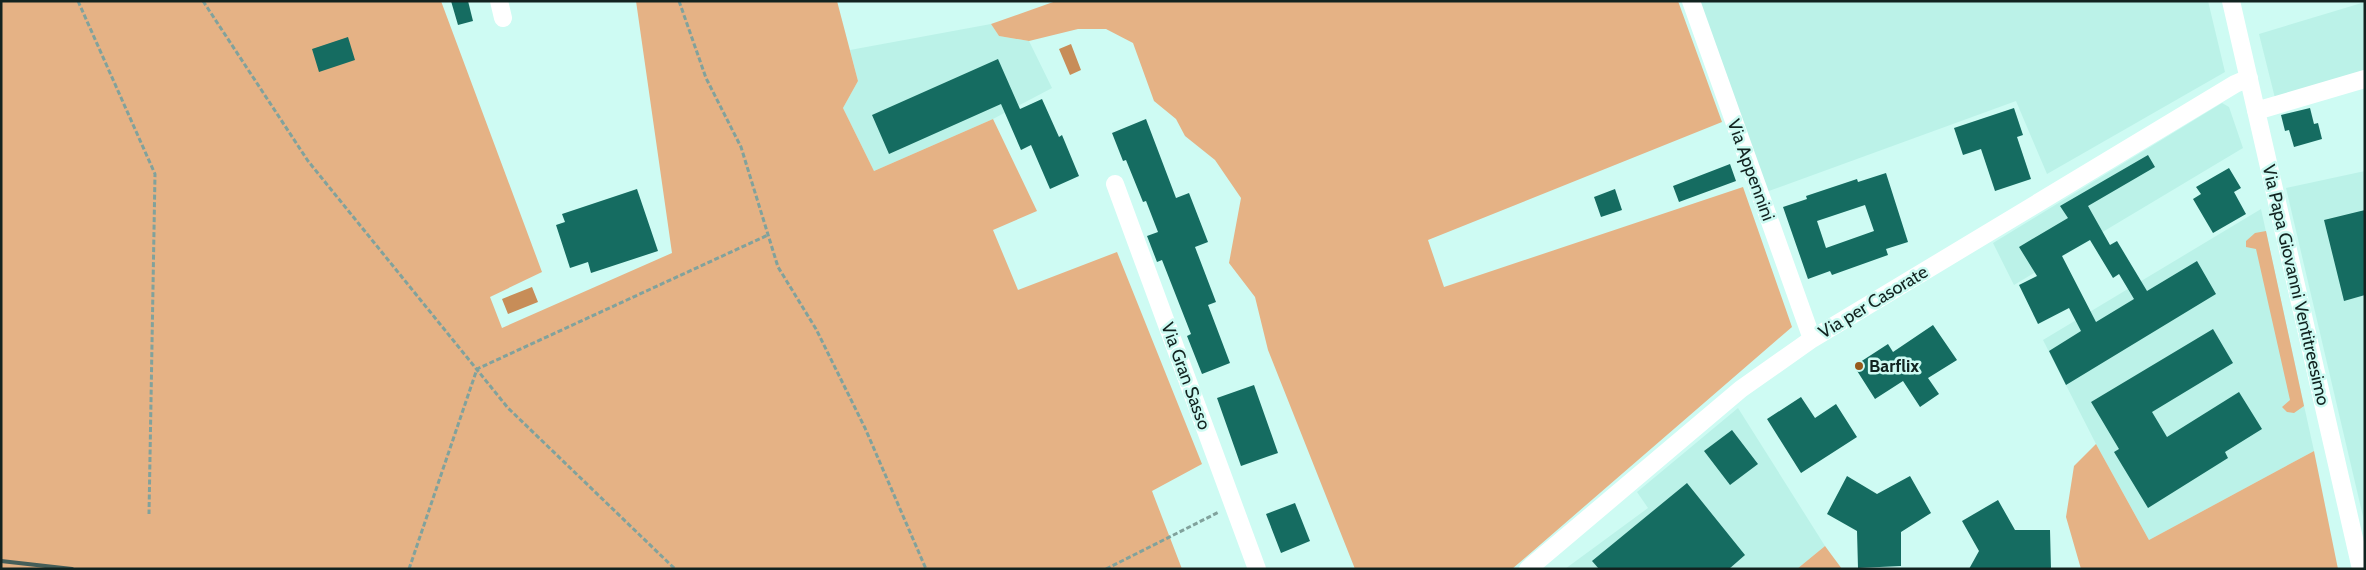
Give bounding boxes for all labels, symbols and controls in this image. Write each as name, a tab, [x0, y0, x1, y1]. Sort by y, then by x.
street label: Via Appennini	[1722, 116, 1780, 224]
street label: Via Papa Giovanni Ventitreesimo	[2258, 162, 2334, 408]
street label: Via per Casorate	[1814, 261, 1932, 343]
street label: Via Gran Sasso	[1156, 319, 1216, 433]
place label: Barflix	[1869, 355, 1919, 377]
marker: Barflix	[1853, 360, 1865, 372]

